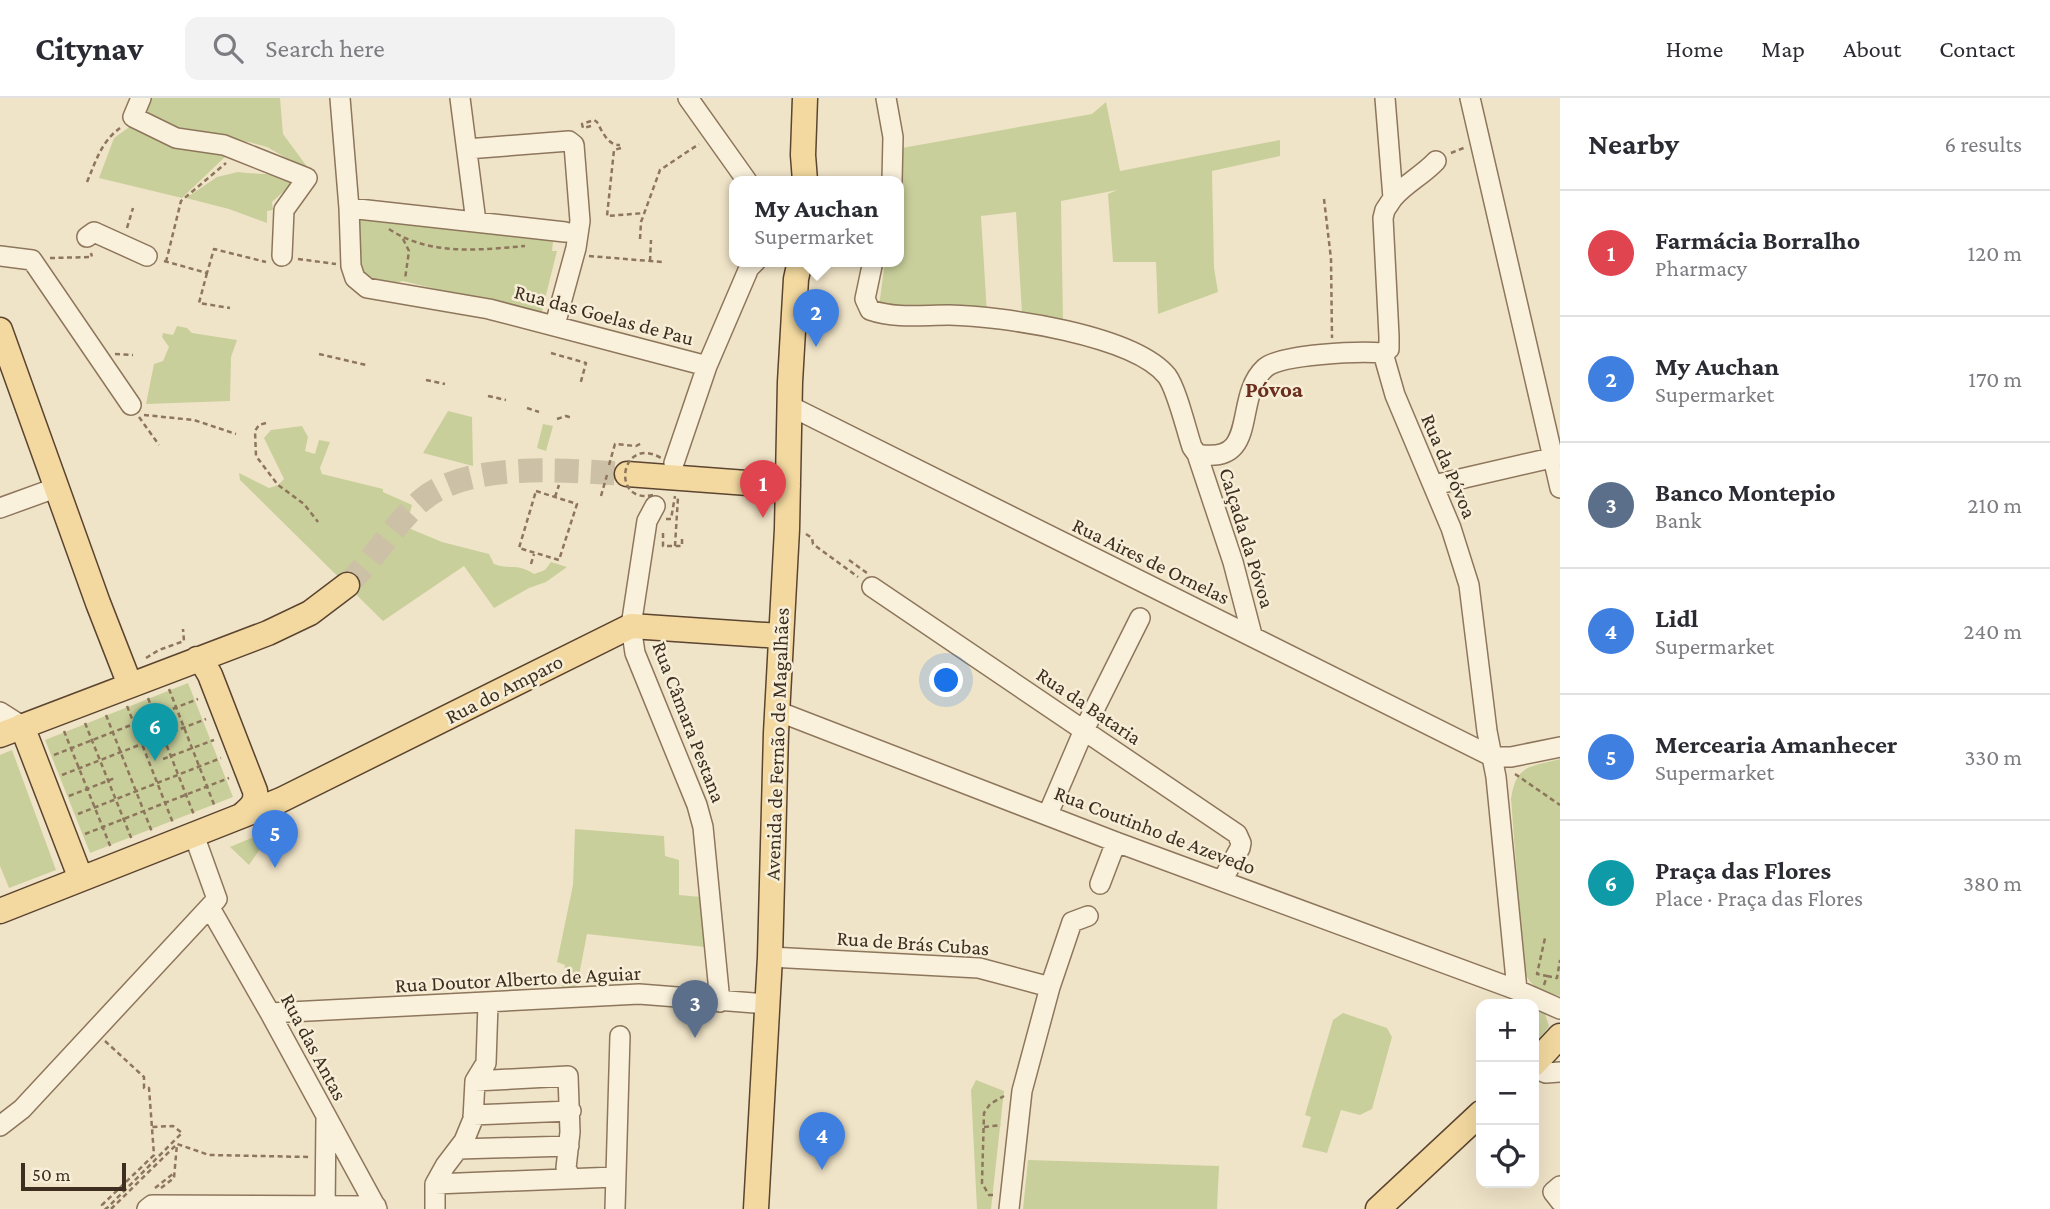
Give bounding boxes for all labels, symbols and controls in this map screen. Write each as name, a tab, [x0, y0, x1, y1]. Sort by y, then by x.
search box	[185, 17, 675, 80]
icon: search	[209, 29, 247, 67]
text: Citynav	[35, 30, 143, 67]
text: Search here	[265, 34, 385, 63]
text: Home	[1666, 35, 1723, 62]
text: Map	[1761, 35, 1805, 62]
text: About	[1843, 35, 1901, 62]
text: Contact	[1939, 35, 2015, 62]
text: Nearby	[1588, 127, 1679, 160]
text: 6 results	[1945, 131, 2022, 157]
popup	[729, 176, 904, 267]
text: My Auchan	[754, 194, 879, 223]
text: Supermarket	[754, 223, 873, 249]
text: Farmácia Borralho	[1655, 226, 1860, 255]
text: 1	[1607, 240, 1615, 266]
text: 120 m	[1968, 240, 2022, 266]
text: Pharmacy	[1655, 255, 1747, 281]
street label: Rua das Goelas de Pau	[512, 279, 696, 351]
pin: 2	[793, 289, 839, 347]
text: My Auchan	[1655, 352, 1779, 381]
text: 2	[1605, 366, 1617, 392]
text: 170 m	[1968, 366, 2022, 392]
district label: Póvoa	[1245, 376, 1304, 402]
text: Supermarket	[1655, 381, 1774, 407]
street label: Rua da Póvoa	[1416, 410, 1482, 522]
pin: 1	[740, 460, 786, 518]
street label: Calçada da Póvoa	[1214, 465, 1280, 611]
text: Banco Montepio	[1655, 478, 1836, 507]
text: 3	[1605, 492, 1617, 518]
text: 210 m	[1968, 492, 2022, 518]
text: Bank	[1655, 507, 1702, 533]
street label: Rua Aires de Ornelas	[1069, 513, 1233, 609]
text: Lidl	[1655, 604, 1698, 633]
street label: Avenida de Fernão de Magalhães	[760, 607, 794, 881]
text: 4	[1605, 618, 1617, 644]
text: 240 m	[1963, 618, 2022, 644]
text: Supermarket	[1655, 633, 1774, 659]
street label: Rua Câmara Pestana	[647, 638, 731, 806]
street label: Rua do Amparo	[441, 649, 567, 729]
street label: Rua da Bataria	[1032, 662, 1146, 750]
your location	[929, 663, 963, 697]
pin: 6	[132, 703, 178, 761]
text: Mercearia Amanhecer	[1655, 730, 1897, 759]
text: 5	[1605, 744, 1617, 770]
text: 330 m	[1964, 744, 2022, 770]
text: Supermarket	[1655, 759, 1774, 785]
street label: Rua Coutinho de Azevedo	[1051, 780, 1259, 880]
pin: 5	[252, 810, 298, 868]
text: Praça das Flores	[1655, 856, 1831, 885]
text: 6	[1605, 870, 1617, 896]
text: 380 m	[1963, 870, 2022, 896]
text: Place · Praça das Flores	[1655, 885, 1863, 911]
street label: Rua de Brás Cubas	[836, 926, 990, 960]
street label: Rua Doutor Alberto de Aguiar	[394, 961, 642, 997]
pin: 3	[672, 980, 718, 1038]
street label: Rua das Antas	[276, 990, 352, 1104]
map controls	[1476, 999, 1539, 1188]
button: +	[1476, 999, 1539, 1062]
button: −	[1476, 1062, 1539, 1125]
pin: 4	[799, 1112, 845, 1170]
button: locate	[1476, 1125, 1539, 1188]
scale bar	[21, 1160, 126, 1192]
text: 50 m	[32, 1164, 71, 1185]

